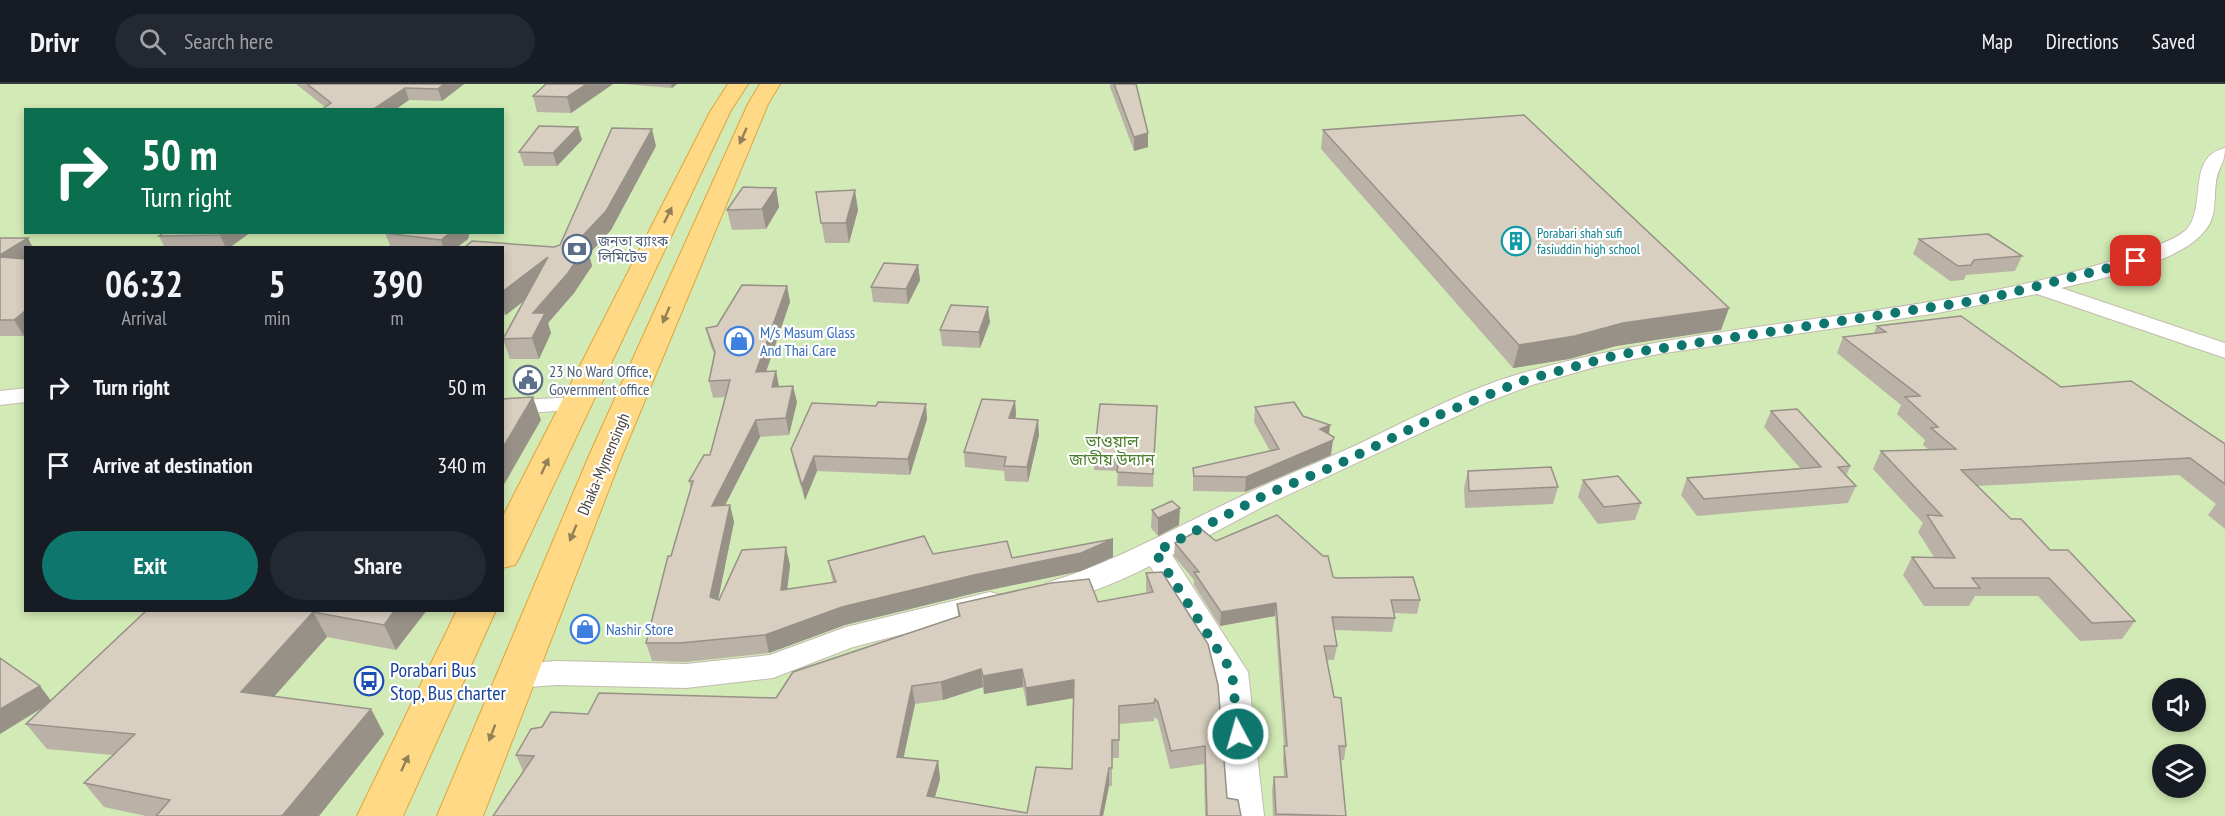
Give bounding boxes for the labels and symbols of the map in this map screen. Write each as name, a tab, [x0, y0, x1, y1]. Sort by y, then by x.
one-way arrow	[739, 128, 748, 145]
one-way arrow	[664, 207, 673, 224]
place label: Porabari shah sufi fasiuddin high school	[1537, 224, 1641, 258]
building icon: Porabari shah sufi fasiuddin high school	[1500, 225, 1532, 257]
place label: জনতা ব্যাংক লিমিটেড	[597, 232, 669, 266]
bank icon: জনতা ব্যাংক লিমিটেড	[561, 233, 593, 265]
pin	[2110, 235, 2161, 286]
one-way arrow	[661, 306, 670, 324]
place label: M/s Masum Glass And Thai Care	[760, 322, 855, 360]
shop icon: M/s Masum Glass And Thai Care	[723, 325, 755, 357]
place label: 23 No Ward Office, Government office	[549, 361, 652, 399]
public building icon: 23 No Ward Office, Government office	[512, 364, 544, 396]
street label: Dhaka-Mymensingh	[572, 410, 634, 518]
park label: ভাওয়াল জাতীয় উদ্যান	[1068, 431, 1155, 469]
one-way arrow	[541, 457, 550, 474]
one-way arrow	[569, 525, 578, 542]
shop icon: Nashir Store	[569, 613, 601, 645]
place label: Nashir Store	[606, 619, 674, 639]
place label: Porabari Bus Stop, Bus charter	[390, 657, 506, 706]
bus stop icon: Porabari Bus Stop, Bus charter	[353, 665, 385, 697]
position arrow	[1206, 702, 1270, 766]
one-way arrow	[486, 724, 496, 742]
one-way arrow	[400, 755, 409, 772]

